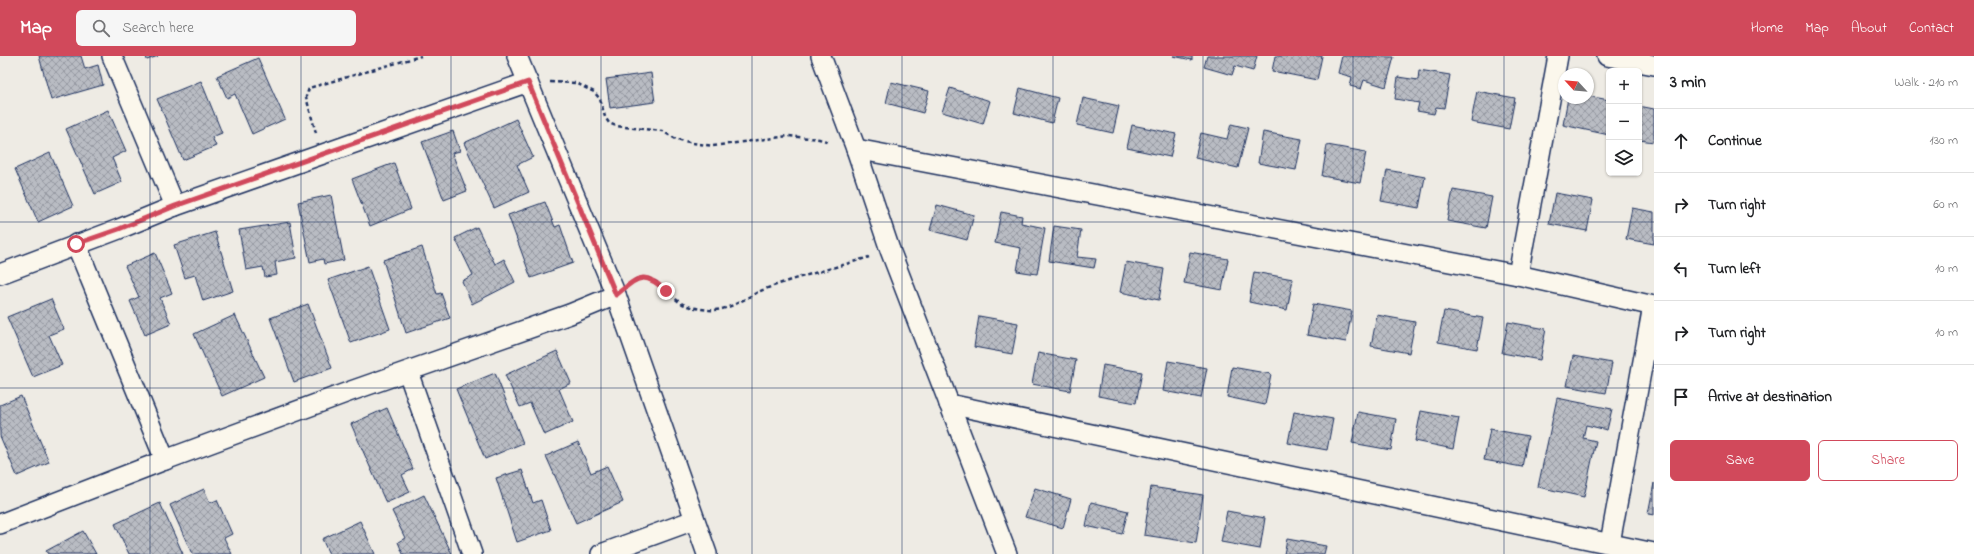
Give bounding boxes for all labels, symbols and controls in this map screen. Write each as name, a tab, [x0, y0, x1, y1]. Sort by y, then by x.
search box	[76, 10, 356, 46]
text: Map	[20, 15, 52, 42]
icon: search	[90, 17, 112, 39]
text: Search here	[122, 17, 194, 39]
text: Home	[1751, 18, 1783, 39]
text: Map	[1805, 18, 1829, 39]
text: About	[1851, 18, 1887, 39]
text: Contact	[1909, 18, 1954, 39]
north arrow	[1558, 68, 1594, 104]
map controls	[1606, 68, 1642, 176]
button: +	[1606, 68, 1642, 104]
text: 3 min	[1670, 70, 1706, 95]
text: Walk · 210 m	[1894, 73, 1958, 92]
button: −	[1606, 104, 1642, 140]
icon: ahead	[1670, 130, 1692, 152]
text: Continue	[1708, 130, 1762, 152]
text: 130 m	[1930, 131, 1958, 150]
button: layers	[1606, 140, 1642, 176]
icon: right	[1670, 194, 1692, 216]
text: Turn right	[1708, 194, 1766, 216]
text: 60 m	[1933, 195, 1958, 214]
route start	[67, 235, 85, 253]
icon: left	[1670, 258, 1692, 280]
text: Turn left	[1708, 258, 1761, 280]
text: 10 m	[1935, 259, 1958, 278]
route end	[657, 282, 675, 300]
icon: right	[1670, 322, 1692, 344]
text: Turn right	[1708, 322, 1766, 344]
text: 10 m	[1935, 323, 1958, 342]
icon: arrive	[1670, 386, 1692, 408]
text: Arrive at destination	[1708, 386, 1832, 408]
button: Save	[1670, 440, 1810, 481]
button: Share	[1818, 440, 1958, 481]

